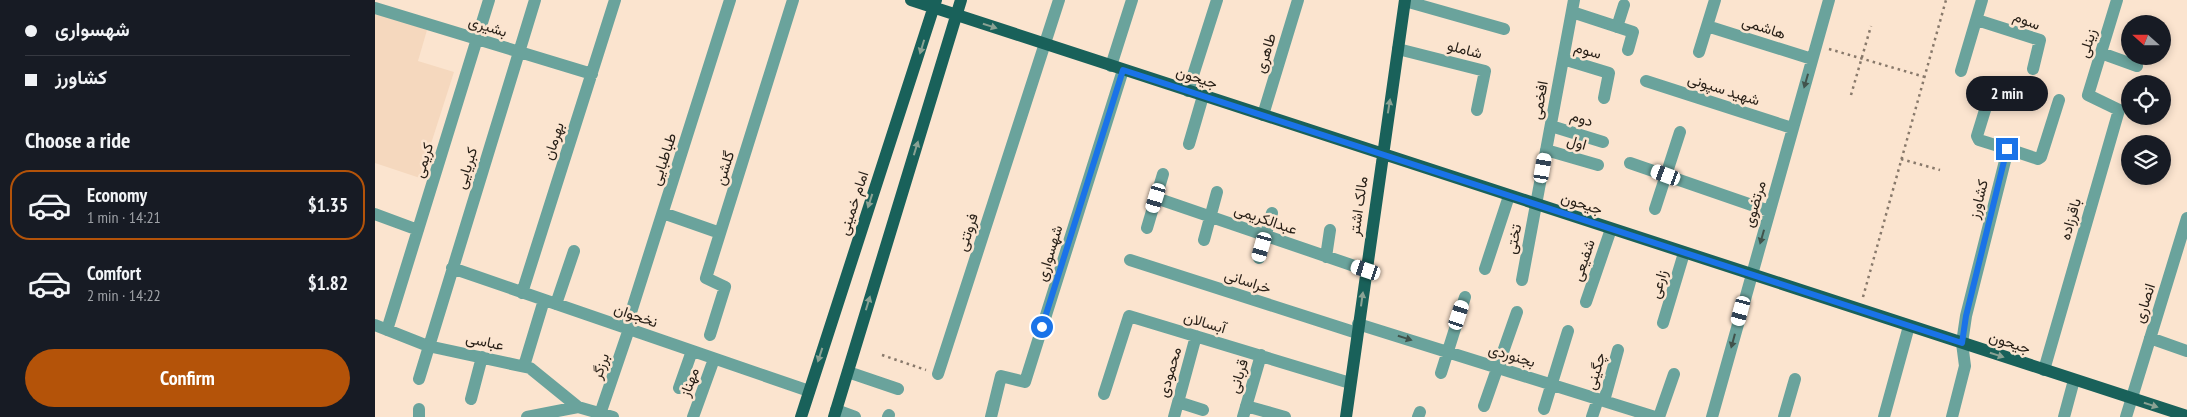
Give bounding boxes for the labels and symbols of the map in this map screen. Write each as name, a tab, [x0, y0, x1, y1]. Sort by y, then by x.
street label: سوم	[2010, 6, 2043, 35]
street label: بشیری	[466, 11, 510, 42]
street label: هاشمی	[1739, 11, 1788, 44]
north arrow	[2121, 15, 2171, 65]
one-way arrow	[983, 23, 998, 30]
street label: زینلی	[2074, 26, 2101, 60]
street label: طاهری	[1250, 31, 1281, 75]
street label: شاملو	[1446, 35, 1485, 63]
street label: سوم	[1572, 37, 1604, 64]
one-way arrow	[917, 39, 925, 54]
street label: جیحون	[1174, 61, 1220, 93]
street label: شهید سپونی	[1685, 68, 1763, 111]
one-way arrow	[1801, 73, 1809, 88]
callout: 2 min	[1966, 76, 2048, 112]
street label: افخمی	[1526, 79, 1553, 121]
one-way arrow	[1386, 98, 1394, 114]
street label: دوم	[1568, 105, 1596, 132]
street label: بهرمان	[538, 120, 568, 162]
street label: طباطبایی	[646, 130, 681, 188]
street label: اول	[1565, 130, 1589, 154]
route end	[1996, 138, 2018, 160]
street label: کریمی	[409, 140, 438, 180]
one-way arrow	[912, 140, 920, 155]
street label: کبریایی	[451, 144, 482, 191]
street label: گلشن	[710, 148, 739, 188]
car	[1533, 152, 1552, 184]
car	[1649, 163, 1682, 187]
street label: امام خمینی	[834, 168, 873, 238]
street label: مالک اشتر	[1344, 175, 1372, 238]
street label: کشاورز	[1964, 177, 1992, 222]
street label: مرتضوی	[1738, 179, 1771, 230]
car	[1144, 181, 1167, 215]
street label: جیحون	[1559, 187, 1605, 219]
one-way arrow	[866, 193, 874, 208]
street label: باقرزاده	[2055, 196, 2085, 242]
street label: عبدالکریمی	[1232, 199, 1300, 240]
street label: فروتنی	[952, 210, 983, 254]
street label: شهسواری	[1031, 222, 1068, 284]
street label: تختی	[1501, 222, 1526, 256]
one-way arrow	[1757, 230, 1765, 245]
car	[1250, 231, 1273, 263]
street label: شفیعی	[1567, 236, 1600, 284]
car	[1349, 258, 1382, 282]
street label: خراسانی	[1222, 265, 1274, 298]
street label: زارعی	[1645, 267, 1672, 301]
street label: انصاری	[2129, 281, 2160, 325]
one-way arrow	[1358, 291, 1366, 307]
car	[1729, 295, 1752, 327]
one-way arrow	[865, 296, 873, 311]
car	[1447, 298, 1470, 332]
street label: نخجوان	[612, 299, 660, 331]
street label: آبسالان	[1182, 307, 1230, 338]
route start	[1031, 316, 1053, 338]
street label: جیحون	[1987, 326, 2033, 358]
street label: عباسی	[464, 328, 506, 355]
one-way arrow	[1728, 333, 1736, 348]
one-way arrow	[1397, 335, 1412, 343]
street label: بجنوردی	[1486, 339, 1538, 372]
street label: محمودی	[1153, 345, 1186, 400]
one-way arrow	[816, 348, 824, 363]
street label: چگینی	[1581, 350, 1610, 392]
street label: برزگر	[586, 351, 613, 382]
one-way arrow	[1990, 351, 2005, 359]
street label: قربانی	[1224, 357, 1253, 396]
street label: مهناز	[675, 365, 703, 400]
one-way arrow	[2144, 401, 2159, 409]

